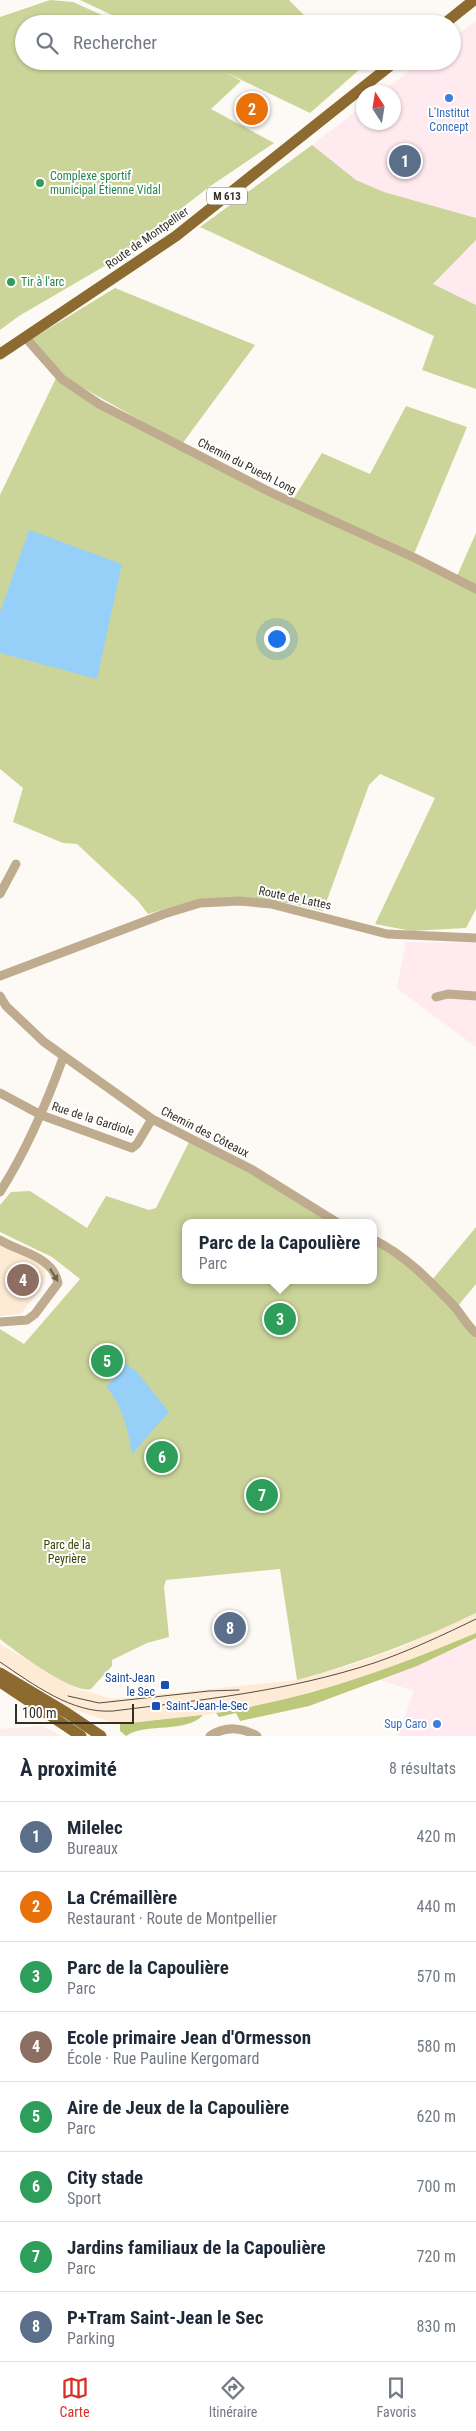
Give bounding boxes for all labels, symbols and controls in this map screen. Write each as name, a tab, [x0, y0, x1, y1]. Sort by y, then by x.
search box	[15, 15, 461, 70]
icon: search	[33, 29, 61, 57]
text: Rechercher	[73, 31, 157, 54]
north arrow	[356, 85, 401, 130]
pin: 2	[236, 90, 268, 128]
marker: L'Institut Concept	[443, 92, 455, 104]
place label: L'Institut Concept	[428, 106, 470, 134]
pin: 1	[389, 142, 421, 180]
place label: Complexe sportif municipal Étienne Vidal	[50, 169, 161, 197]
marker: Complexe sportif municipal Étienne Vidal	[34, 177, 46, 189]
road number: M 613	[207, 188, 247, 205]
street label: Route de Montpellier	[103, 204, 191, 272]
place label: Tir à l'arc	[21, 275, 65, 289]
marker: Tir à l'arc	[5, 276, 17, 288]
street label: Chemin du Puech Long	[195, 435, 299, 497]
your location	[264, 626, 290, 652]
street label: Route de Lattes	[257, 883, 333, 913]
street label: Rue de la Gardiole	[50, 1099, 136, 1139]
street label: Chemin des Côteaux	[159, 1104, 251, 1160]
popup	[182, 1219, 377, 1284]
text: Parc de la Capoulière	[199, 1231, 360, 1254]
text: Parc	[199, 1254, 227, 1273]
pin: 4	[7, 1261, 39, 1299]
one-way arrow	[49, 1268, 58, 1282]
pin: 3	[264, 1300, 296, 1338]
pin: 5	[91, 1342, 123, 1380]
pin: 6	[146, 1438, 178, 1476]
pin: 7	[246, 1476, 278, 1514]
park label: Parc de la Peyrière	[43, 1538, 91, 1566]
pin: 8	[214, 1609, 246, 1647]
place label: Saint-Jean le Sec	[105, 1671, 155, 1699]
marker: Saint-Jean le Sec	[159, 1679, 171, 1691]
place label: Saint-Jean-le-Sec	[166, 1699, 248, 1713]
marker: Saint-Jean-le-Sec	[150, 1700, 162, 1712]
scale bar	[15, 1701, 134, 1724]
text: 100 m	[22, 1705, 57, 1721]
place label: Sup Caro	[384, 1717, 427, 1731]
marker: Sup Caro	[431, 1718, 443, 1730]
text: À proximité	[20, 1757, 117, 1781]
text: 8 résultats	[389, 1759, 456, 1778]
text: Milelec	[67, 1816, 123, 1839]
text: 1	[32, 1827, 40, 1846]
text: 420 m	[417, 1827, 456, 1846]
text: Bureaux	[67, 1839, 118, 1858]
text: La Crémaillère	[67, 1886, 177, 1909]
text: 2	[32, 1897, 40, 1916]
text: 440 m	[417, 1897, 456, 1916]
text: Restaurant · Route de Montpellier	[67, 1909, 277, 1928]
text: Parc de la Capoulière	[67, 1956, 229, 1979]
text: 3	[32, 1967, 40, 1986]
text: 570 m	[417, 1967, 456, 1986]
text: Parc	[67, 1979, 96, 1998]
text: Ecole primaire Jean d'Ormesson	[67, 2026, 311, 2049]
text: 4	[32, 2037, 40, 2056]
text: 580 m	[417, 2037, 456, 2056]
text: École · Rue Pauline Kergomard	[67, 2049, 260, 2068]
text: Aire de Jeux de la Capoulière	[67, 2096, 289, 2119]
text: 5	[32, 2107, 40, 2126]
text: 620 m	[417, 2107, 456, 2126]
text: Parc	[67, 2119, 96, 2138]
text: City stade	[67, 2166, 143, 2189]
text: 6	[32, 2177, 40, 2196]
text: 700 m	[417, 2177, 456, 2196]
text: Sport	[67, 2189, 101, 2208]
text: Jardins familiaux de la Capoulière	[67, 2236, 326, 2259]
text: 7	[32, 2247, 40, 2266]
text: 720 m	[417, 2247, 456, 2266]
text: Parc	[67, 2259, 96, 2278]
text: P+Tram Saint-Jean le Sec	[67, 2306, 263, 2329]
text: 8	[32, 2317, 40, 2336]
text: 830 m	[417, 2317, 456, 2336]
text: Parking	[67, 2329, 115, 2348]
tab: Carte	[60, 2374, 90, 2420]
tab: Itinéraire	[209, 2374, 257, 2420]
tab: Favoris	[377, 2374, 416, 2420]

